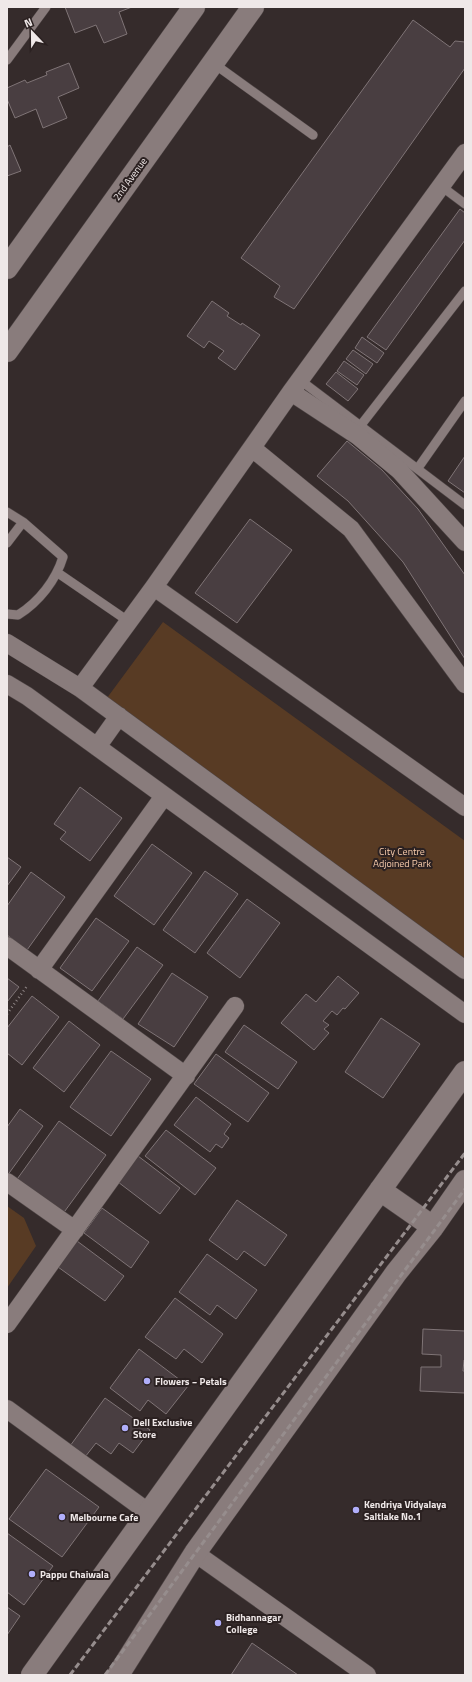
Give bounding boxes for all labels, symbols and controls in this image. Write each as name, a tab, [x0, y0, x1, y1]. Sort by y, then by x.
north arrow	[12, 12, 52, 52]
text: N	[22, 14, 35, 32]
street label: 2nd Avenue	[109, 154, 151, 204]
park label: City Centre Adjoined Park	[373, 844, 431, 871]
place label: Flowers ~ Petals	[155, 1374, 227, 1389]
marker: Flowers ~ Petals	[142, 1376, 152, 1386]
place label: Dell Exclusive Store	[133, 1415, 192, 1442]
marker: Dell Exclusive Store	[120, 1423, 130, 1433]
place label: Kendriya Vidyalaya Saltlake No.1	[364, 1497, 446, 1524]
marker: Kendriya Vidyalaya Saltlake No.1	[351, 1505, 361, 1515]
place label: Melbourne Cafe	[70, 1510, 138, 1525]
marker: Melbourne Cafe	[57, 1512, 67, 1522]
place label: Pappu Chaiwala	[40, 1567, 109, 1582]
marker: Pappu Chaiwala	[27, 1569, 37, 1579]
place label: Bidhannagar College	[226, 1610, 281, 1637]
marker: Bidhannagar College	[213, 1618, 223, 1628]

